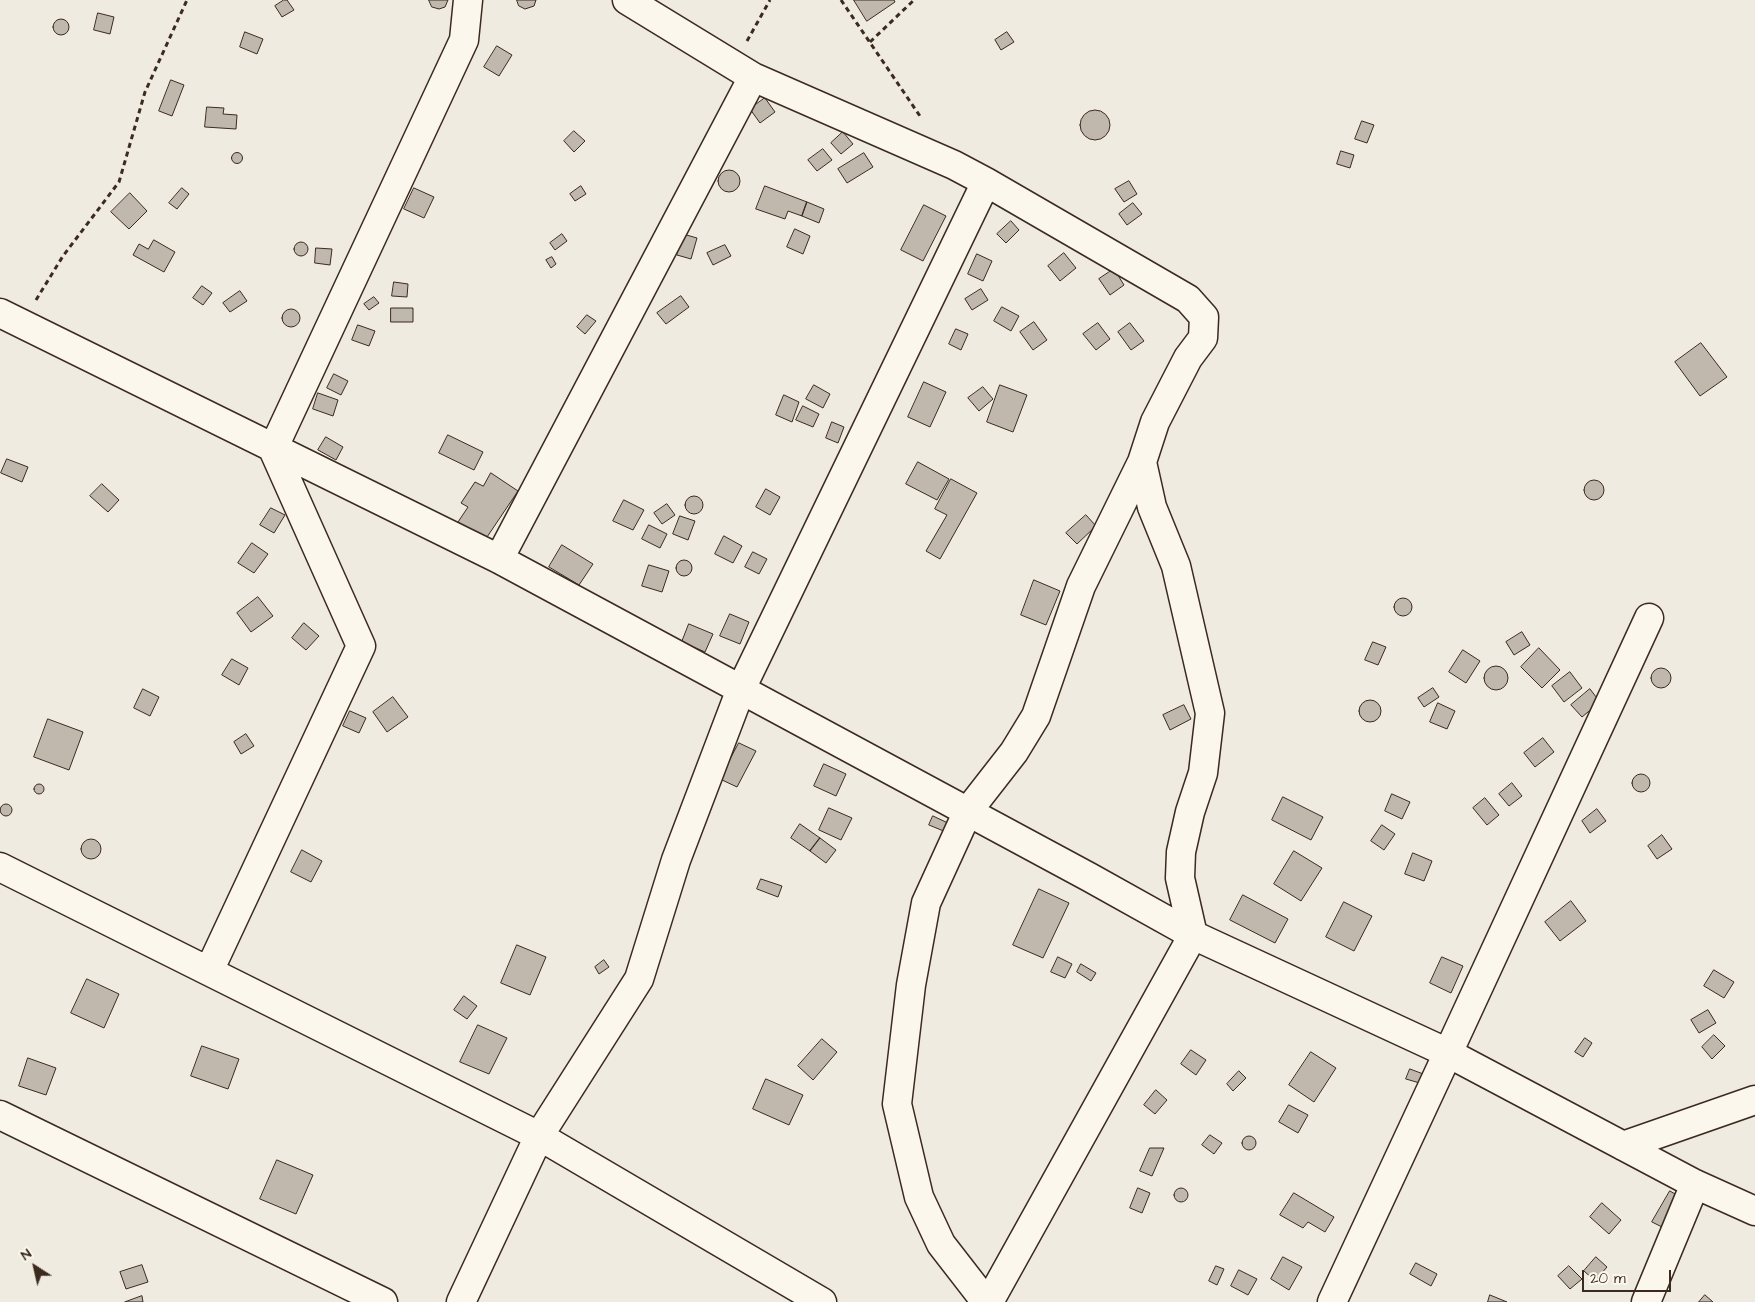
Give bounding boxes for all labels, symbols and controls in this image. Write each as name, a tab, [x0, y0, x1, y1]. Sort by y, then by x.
north arrow	[10, 1242, 60, 1292]
text: N	[17, 1244, 36, 1265]
scale bar	[1585, 1260, 1674, 1292]
text: 20 m	[1590, 1268, 1626, 1289]

